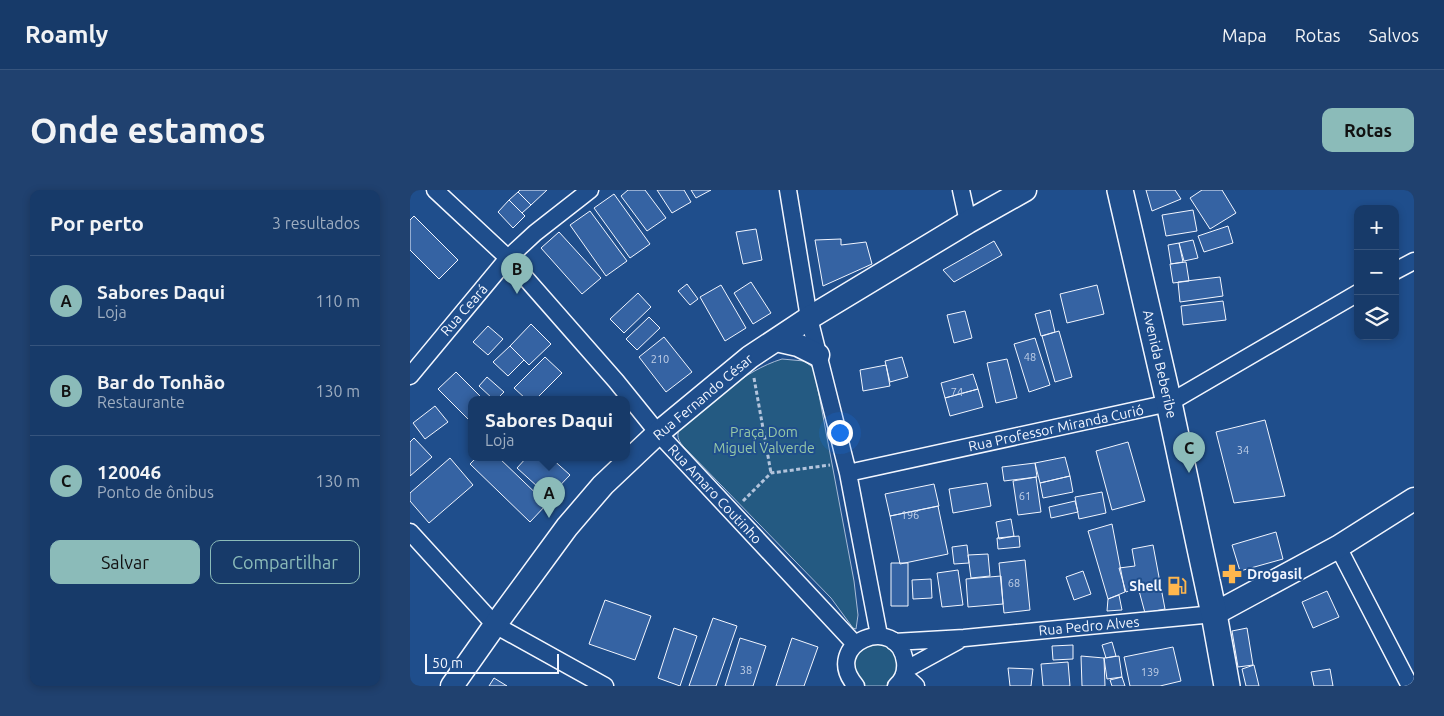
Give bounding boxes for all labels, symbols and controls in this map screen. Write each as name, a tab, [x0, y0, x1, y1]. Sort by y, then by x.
text: Roamly	[25, 21, 108, 48]
text: Mapa	[1222, 25, 1267, 45]
text: Rotas	[1295, 25, 1341, 45]
text: Salvos	[1369, 25, 1419, 45]
button: Rotas	[1322, 108, 1414, 152]
text: Onde estamos	[30, 110, 265, 150]
map controls	[1354, 205, 1399, 340]
button: +	[1354, 205, 1399, 250]
text: Por perto	[50, 211, 144, 235]
text: 3 resultados	[272, 214, 360, 232]
button: −	[1354, 250, 1399, 295]
pin: B	[501, 253, 533, 294]
text: Sabores Daqui	[97, 281, 225, 303]
street label: Rua Ceará	[437, 281, 491, 339]
text: A	[60, 292, 72, 310]
text: 110 m	[315, 292, 360, 310]
button: layers	[1354, 295, 1399, 340]
text: Loja	[97, 303, 127, 321]
street label: Avenida Beberibe	[1140, 308, 1180, 420]
street label: Rua Fernando César	[650, 350, 757, 443]
house number: 48	[1024, 351, 1036, 363]
house number: 210	[651, 353, 669, 365]
text: Bar do Tonhão	[97, 371, 225, 393]
text: B	[61, 382, 71, 400]
text: 130 m	[315, 382, 360, 400]
house number: 74	[951, 386, 963, 398]
text: Restaurante	[97, 393, 185, 411]
popup	[468, 396, 630, 461]
street label: Rua Professor Miranda Curió	[967, 402, 1145, 454]
text: Sabores Daqui	[485, 409, 613, 431]
your location	[827, 420, 853, 446]
park label: Praça Dom Miguel Valverde	[713, 424, 815, 456]
text: Loja	[485, 431, 515, 449]
pin: C	[1173, 432, 1205, 473]
street label: Rua Amaro Coutinho	[665, 441, 765, 547]
house number: 34	[1237, 444, 1249, 456]
text: 120046	[97, 461, 161, 483]
text: C	[61, 472, 71, 490]
text: 130 m	[315, 472, 360, 490]
pin: A	[533, 477, 565, 518]
text: Ponto de ônibus	[97, 483, 214, 501]
house number: 61	[1019, 490, 1031, 502]
house number: 196	[901, 509, 919, 521]
button: Salvar	[50, 540, 200, 584]
button: Compartilhar	[210, 540, 360, 584]
pharmacy icon: Drogasil	[1221, 563, 1243, 585]
place label: Drogasil	[1247, 566, 1302, 582]
fuel station icon: Shell	[1166, 575, 1188, 597]
house number: 68	[1008, 577, 1020, 589]
place label: Shell	[1129, 578, 1162, 594]
street label: Rua Pedro Alves	[1038, 614, 1140, 638]
scale bar	[425, 651, 559, 674]
text: 50 m	[432, 655, 463, 671]
house number: 38	[740, 664, 752, 676]
house number: 139	[1141, 666, 1159, 678]

